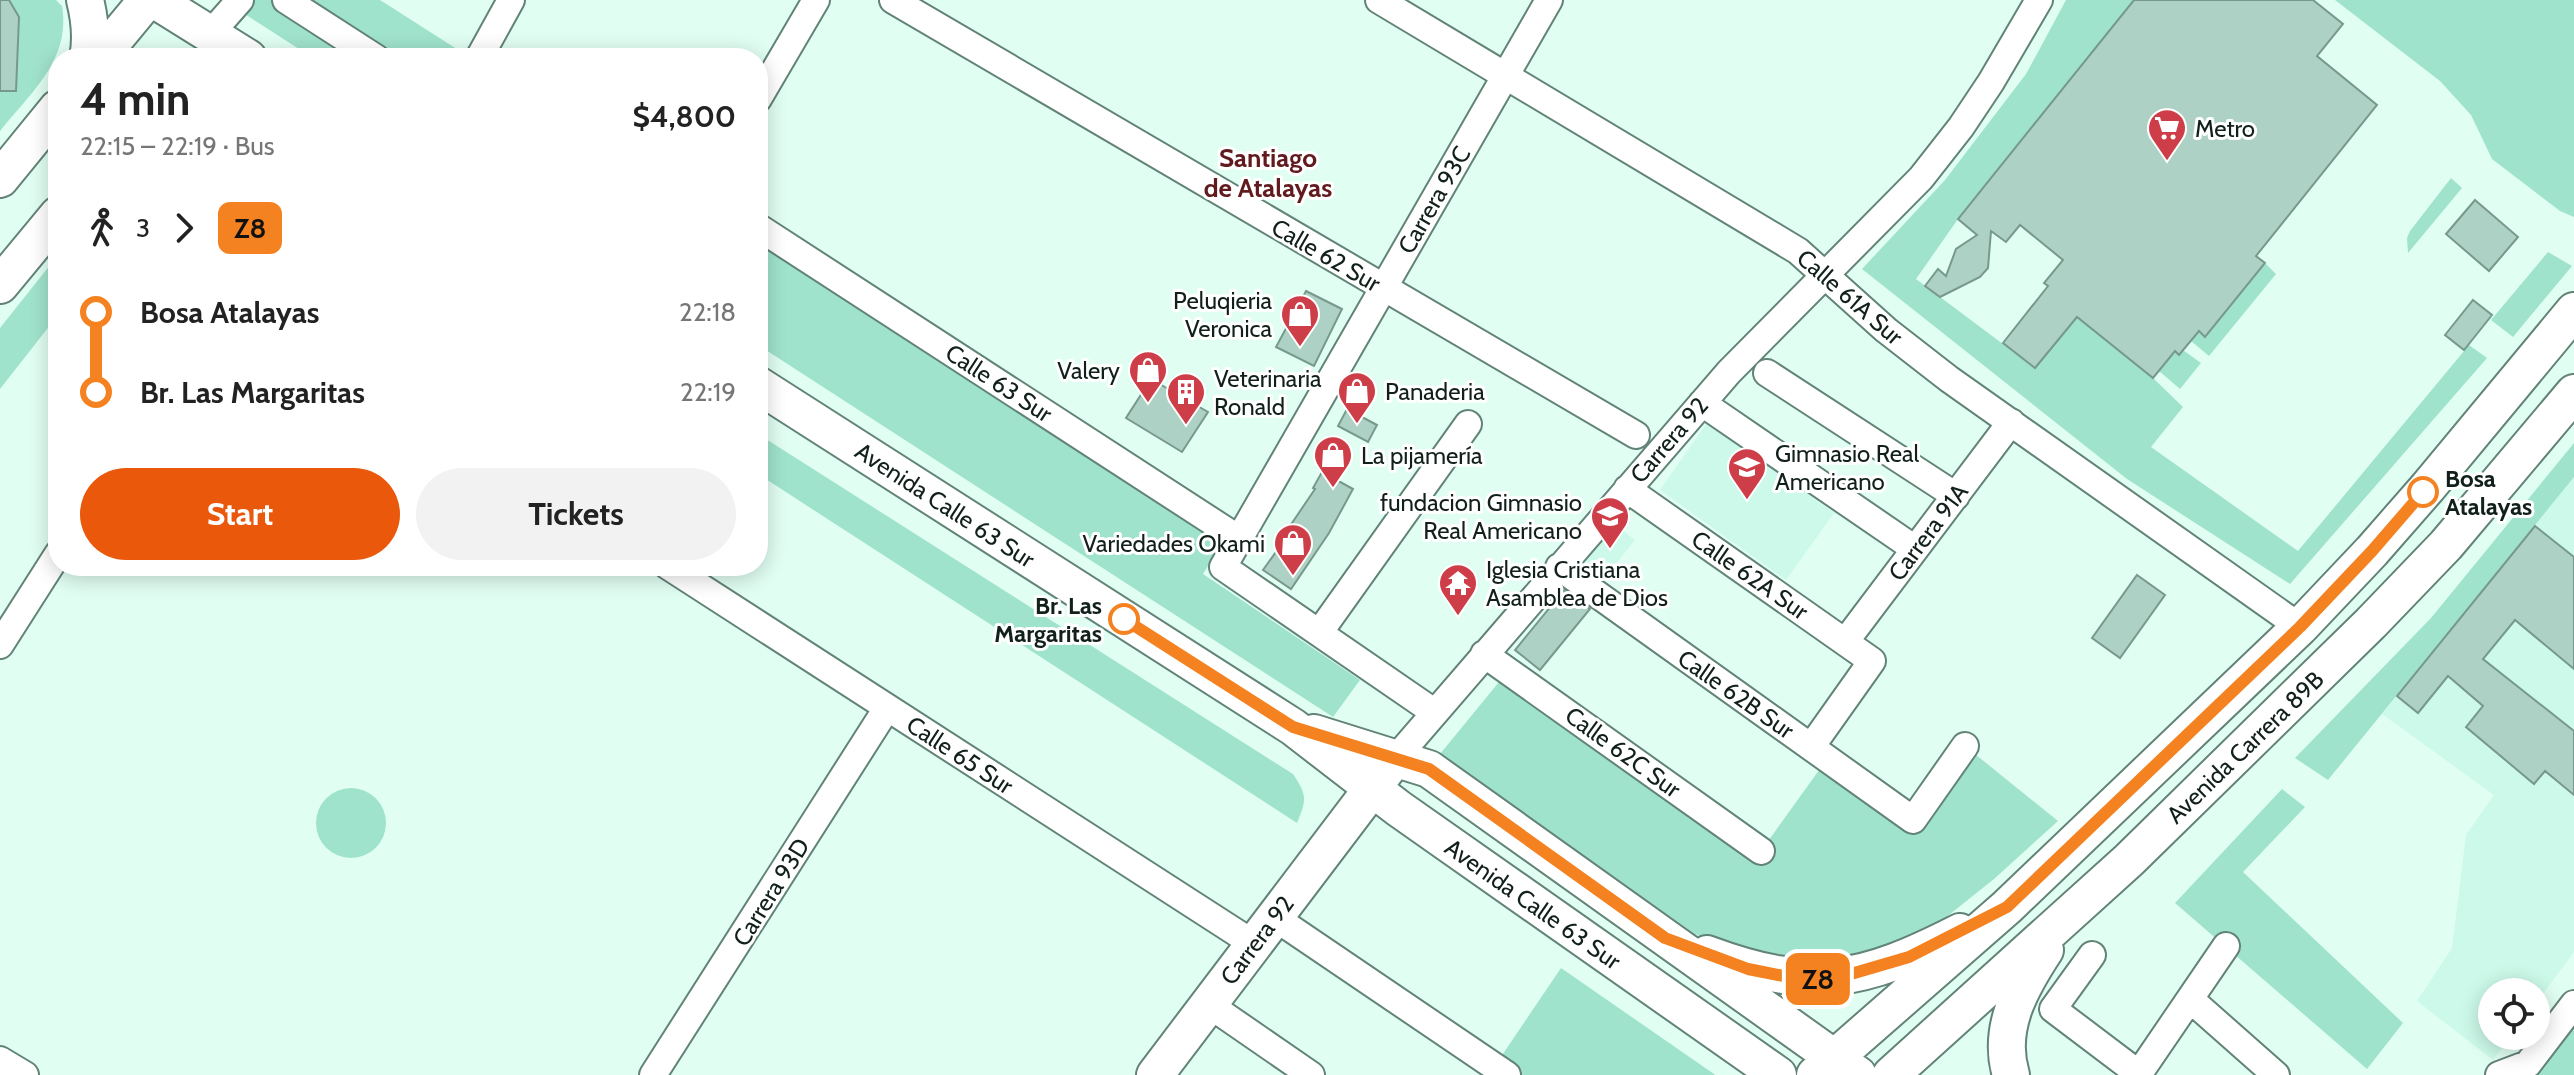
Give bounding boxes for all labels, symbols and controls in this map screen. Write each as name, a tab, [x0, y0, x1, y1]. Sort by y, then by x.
text: 4 min	[80, 73, 190, 126]
text: $4,800	[633, 98, 736, 135]
supermarket icon: Metro	[2146, 107, 2188, 162]
place label: Metro	[2195, 114, 2255, 143]
text: 22:15 – 22:19 · Bus	[80, 130, 275, 162]
street label: Carrera 93C	[1392, 141, 1476, 259]
district label: Santiago de Atalayas	[1204, 142, 1332, 204]
icon: walk	[80, 206, 124, 250]
icon: forward	[162, 206, 206, 250]
text: Z8	[234, 211, 266, 245]
text: 3	[136, 212, 150, 244]
street label: Calle 62 Sur	[1266, 212, 1386, 298]
street label: Calle 61A Sur	[1791, 243, 1909, 351]
place label: Peluqieria Veronica	[1173, 286, 1272, 343]
shop icon: Peluqieria Veronica	[1279, 293, 1321, 348]
text: Bosa Atalayas	[140, 294, 319, 331]
text: 22:18	[679, 296, 736, 328]
street label: Calle 63 Sur	[940, 338, 1058, 428]
shop icon: Valery	[1127, 349, 1169, 404]
place label: Valery	[1057, 356, 1120, 385]
place label: Veterinaria Ronald	[1214, 364, 1322, 421]
shop icon: Panaderia	[1336, 370, 1378, 425]
building icon: Veterinaria Ronald	[1165, 371, 1207, 426]
text: Br. Las Margaritas	[140, 374, 365, 411]
text: 22:19	[680, 376, 736, 408]
place label: Panaderia	[1385, 377, 1485, 406]
street label: Carrera 92	[1624, 391, 1714, 489]
shop icon: La pijamería	[1312, 434, 1354, 489]
street label: Avenida Calle 63 Sur	[850, 436, 1040, 574]
place label: Gimnasio Real Americano	[1775, 439, 1920, 496]
place label: La pijamería	[1361, 441, 1483, 470]
school or university icon: Gimnasio Real Americano	[1726, 446, 1768, 501]
place label: Bosa Atalayas	[2445, 464, 2532, 521]
button: Start	[80, 468, 400, 560]
button: Tickets	[416, 468, 736, 560]
marker: Bosa Atalayas	[2408, 477, 2438, 507]
street label: Carrera 91A	[1882, 478, 1974, 586]
place label: fundacion Gimnasio Real Americano	[1380, 488, 1582, 545]
school or university icon: fundacion Gimnasio Real Americano	[1589, 495, 1631, 550]
shop icon: Variedades Okami	[1272, 522, 1314, 577]
street label: Calle 62A Sur	[1686, 524, 1814, 626]
place label: Variedades Okami	[1082, 529, 1265, 558]
place label: Iglesia Cristiana Asamblea de Dios	[1486, 555, 1668, 612]
temple icon: Iglesia Cristiana Asamblea de Dios	[1437, 562, 1479, 617]
place label: Br. Las Margaritas	[994, 591, 1102, 648]
marker: Br. Las Margaritas	[1109, 604, 1139, 634]
street label: Calle 62B Sur	[1672, 643, 1800, 745]
street label: Avenida Carrera 89B	[2161, 665, 2329, 829]
street label: Calle 62C Sur	[1560, 700, 1687, 804]
street label: Calle 65 Sur	[901, 710, 1019, 800]
street label: Carrera 93D	[726, 833, 816, 951]
street label: Avenida Calle 63 Sur	[1440, 833, 1627, 976]
street label: Carrera 92	[1214, 890, 1300, 990]
line badge: Z8	[1782, 953, 1854, 1005]
text: Z8	[1802, 962, 1834, 996]
map controls	[2478, 978, 2550, 1050]
button: locate	[2478, 978, 2550, 1050]

